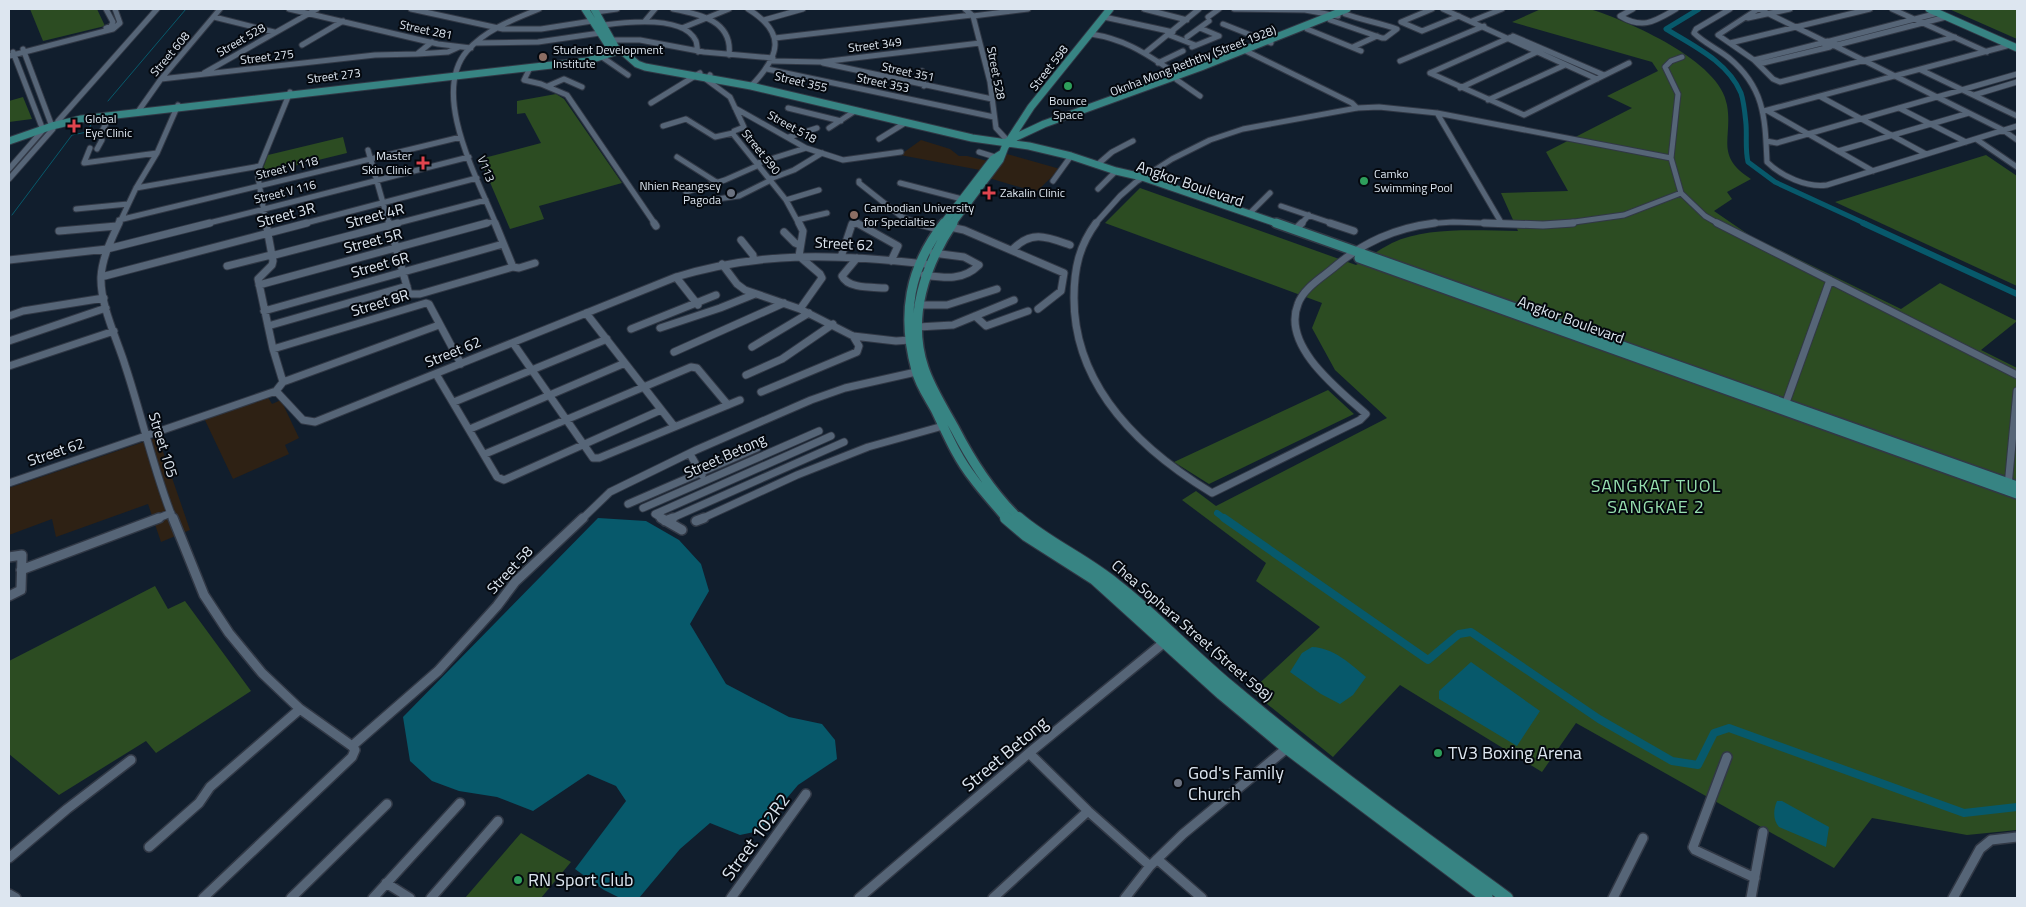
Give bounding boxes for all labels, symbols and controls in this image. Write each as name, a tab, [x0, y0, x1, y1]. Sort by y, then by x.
street label: Street 281	[398, 15, 454, 44]
street label: Street 528	[213, 18, 269, 61]
street label: Oknha Mong Reththy (Street 1928)	[1107, 20, 1279, 101]
street label: Street 608	[145, 27, 194, 80]
street label: Street 349	[847, 32, 903, 57]
place label: Student Development Institute	[553, 40, 664, 73]
street label: Street 598	[1025, 40, 1073, 95]
street label: Street 275	[239, 44, 295, 69]
street label: Street 528	[982, 45, 1011, 101]
marker: Student Development Institute	[537, 51, 549, 63]
street label: Street 351	[880, 57, 936, 86]
street label: Street 273	[306, 63, 362, 88]
street label: Street 355	[773, 66, 830, 97]
street label: Street 353	[855, 68, 911, 97]
marker: Bounce Space	[1062, 80, 1074, 92]
place label: Bounce Space	[1049, 91, 1087, 124]
street label: Street 518	[764, 105, 821, 148]
place label: Global Eye Clinic	[85, 109, 132, 142]
marker: Global Eye Clinic	[67, 119, 81, 133]
street label: Street 590	[737, 125, 786, 179]
place label: Master Skin Clinic	[362, 146, 412, 179]
street label: Street V 118	[254, 151, 320, 184]
street label: V113	[473, 153, 500, 185]
street label: Angkor Boulevard	[1134, 154, 1247, 213]
marker: Master Skin Clinic	[416, 156, 430, 170]
place label: Camko Swimming Pool	[1374, 164, 1453, 197]
street label: Street V 116	[252, 175, 318, 208]
marker: Camko Swimming Pool	[1358, 175, 1370, 187]
place label: Nhien Reangsey Pagoda	[639, 176, 721, 209]
place label: Zakalin Clinic	[1000, 183, 1065, 202]
marker: Zakalin Clinic	[982, 186, 996, 200]
marker: Nhien Reangsey Pagoda	[725, 187, 737, 199]
street label: Street 3R	[254, 196, 318, 233]
street label: Street 4R	[343, 197, 407, 234]
place label: Cambodian University for Specialties	[864, 198, 974, 231]
marker: Cambodian University for Specialties	[848, 209, 860, 221]
street label: Street 5R	[341, 222, 405, 259]
street label: Street 62	[814, 230, 874, 257]
street label: Street 6R	[348, 245, 412, 284]
street label: Street 8R	[348, 283, 412, 322]
street label: Angkor Boulevard	[1515, 290, 1628, 349]
street label: Street 62	[421, 330, 484, 373]
street label: Street 105	[143, 409, 184, 480]
street label: Street Betong	[680, 427, 770, 484]
street label: Street 62	[24, 431, 87, 472]
district label: SANGKAT TUOL SANGKAE 2	[1591, 472, 1721, 520]
street label: Street 58	[481, 540, 538, 599]
street label: Chea Sophara Street (Street 598)	[1107, 554, 1278, 707]
street label: Street Betong	[956, 709, 1054, 798]
place label: TV3 Boxing Arena	[1448, 739, 1582, 766]
marker: TV3 Boxing Arena	[1432, 747, 1444, 759]
place label: God's Family Church	[1188, 759, 1284, 807]
marker: God's Family Church	[1172, 777, 1184, 789]
street label: Street 102R2	[715, 788, 796, 886]
place label: RN Sport Club	[528, 866, 633, 893]
marker: RN Sport Club	[512, 874, 524, 886]

